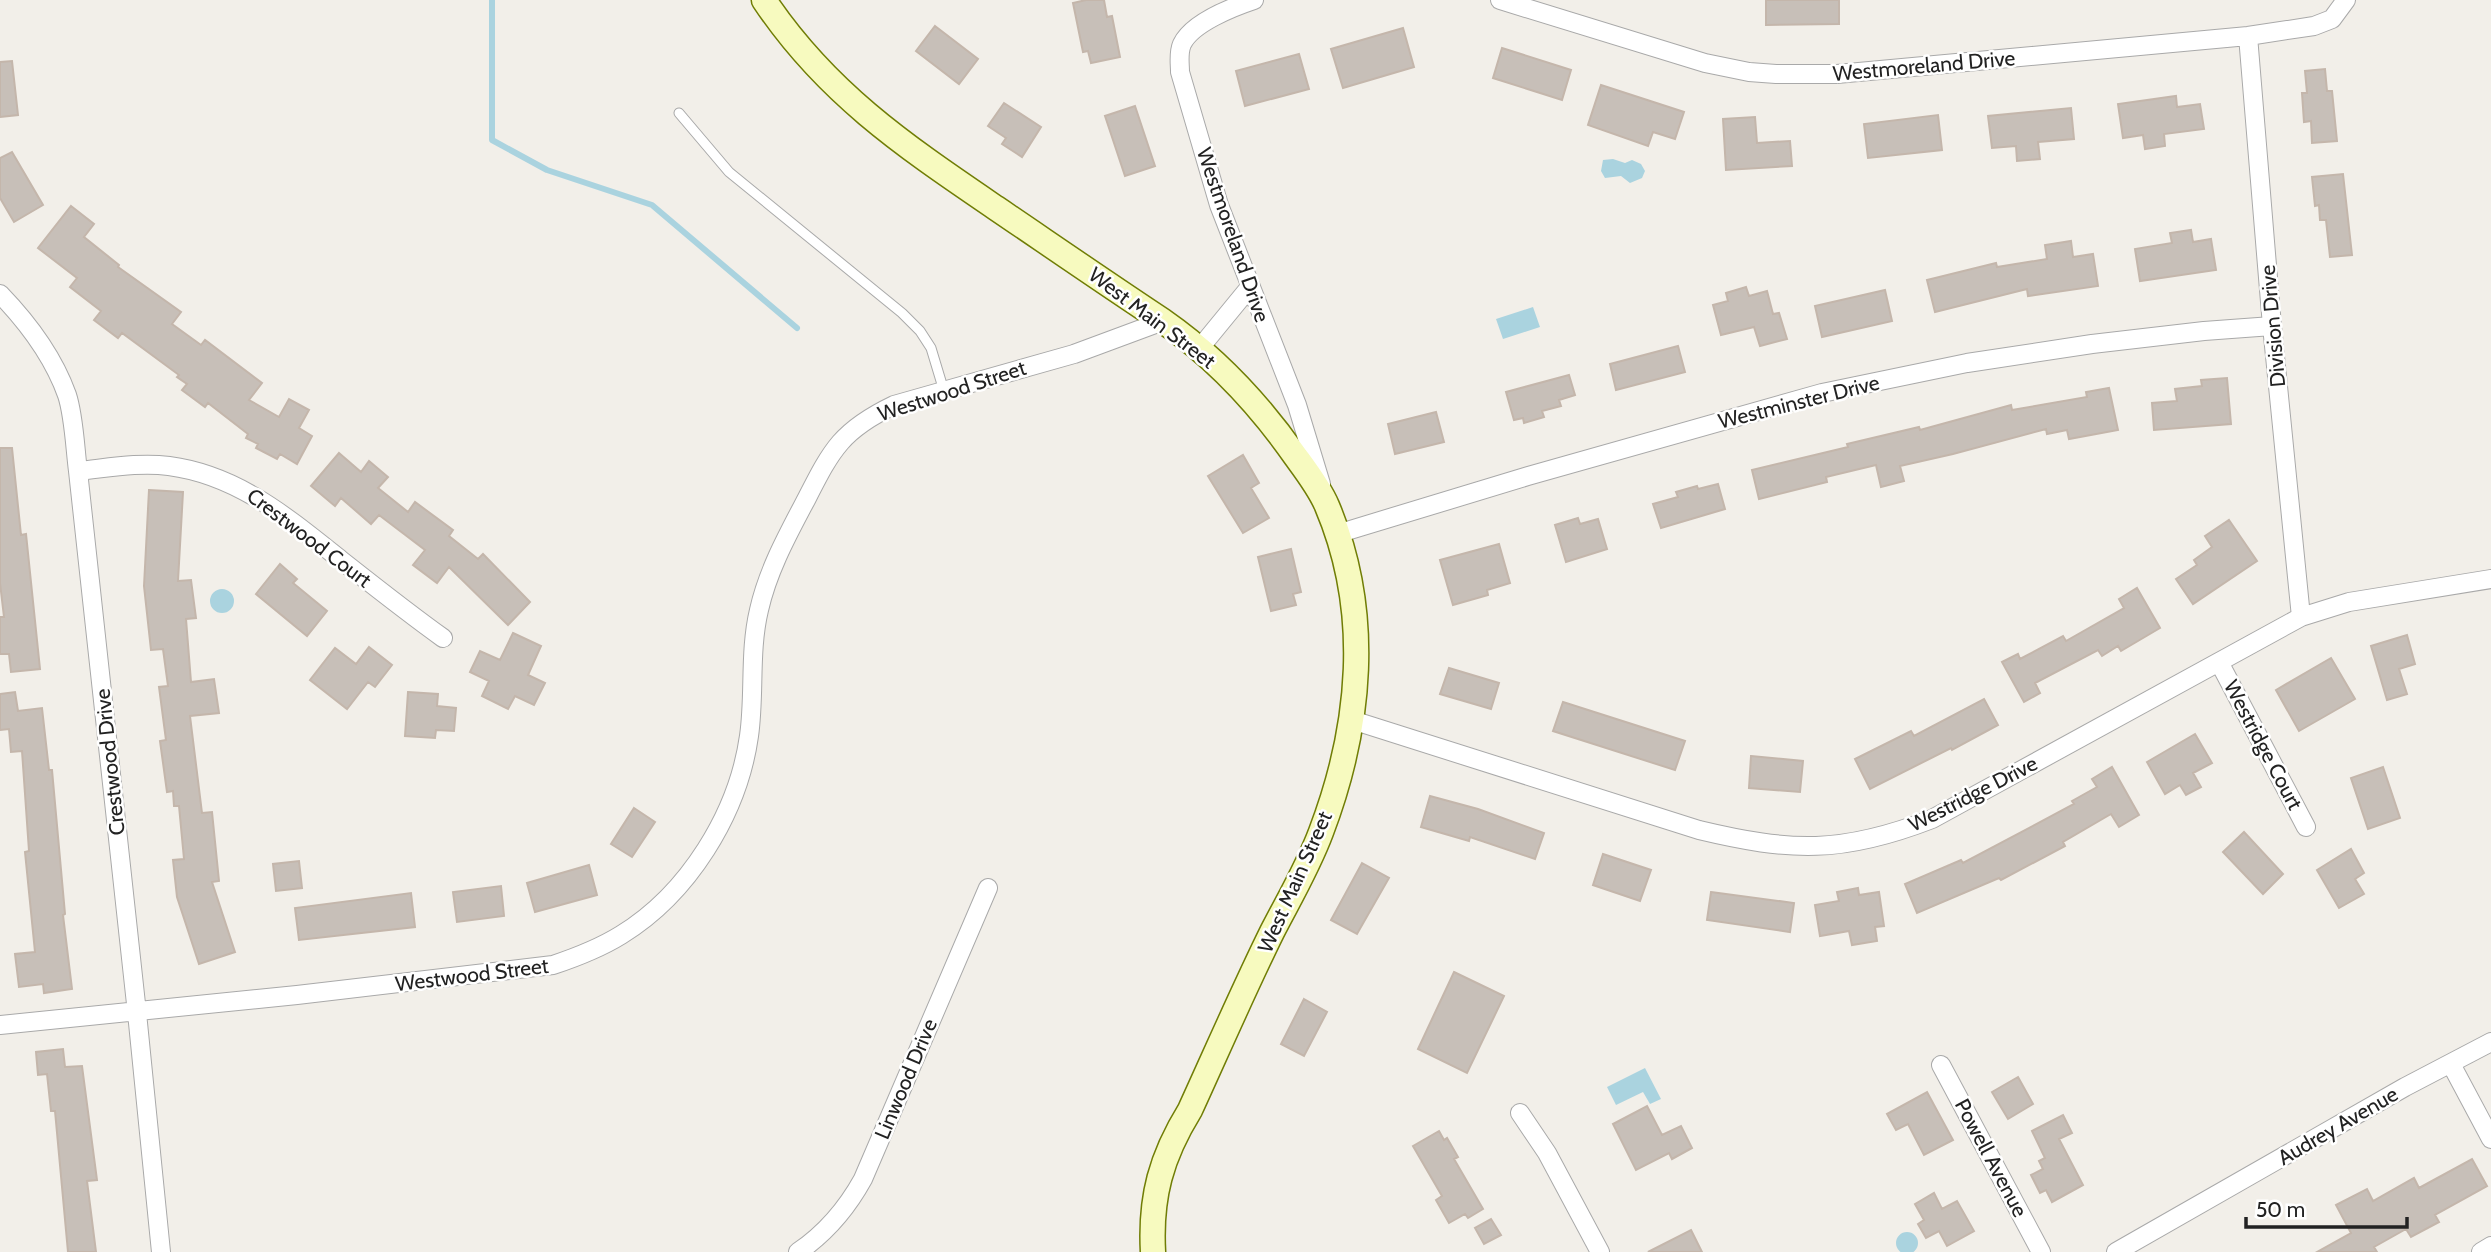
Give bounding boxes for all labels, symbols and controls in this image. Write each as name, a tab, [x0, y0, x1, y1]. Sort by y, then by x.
street label: Westmoreland Drive	[1832, 45, 2016, 86]
street label: Westmoreland Drive	[1192, 144, 1275, 326]
street label: West Main Street	[1084, 262, 1221, 373]
street label: Division Drive	[2255, 264, 2290, 388]
street label: Westwood Street	[875, 355, 1029, 426]
street label: Westminster Drive	[1716, 369, 1882, 434]
street label: Crestwood Court	[242, 483, 376, 592]
street label: Westridge Court	[2219, 676, 2308, 814]
street label: Crestwood Drive	[89, 687, 130, 837]
street label: Westridge Drive	[1904, 750, 2042, 837]
street label: West Main Street	[1252, 807, 1337, 956]
street label: Westwood Street	[394, 953, 550, 996]
street label: Linwood Drive	[869, 1015, 942, 1143]
street label: Audrey Avenue	[2273, 1081, 2402, 1170]
street label: Powell Avenue	[1950, 1094, 2033, 1221]
scale bar	[2246, 1186, 2407, 1230]
text: 50 m	[2256, 1197, 2305, 1222]

